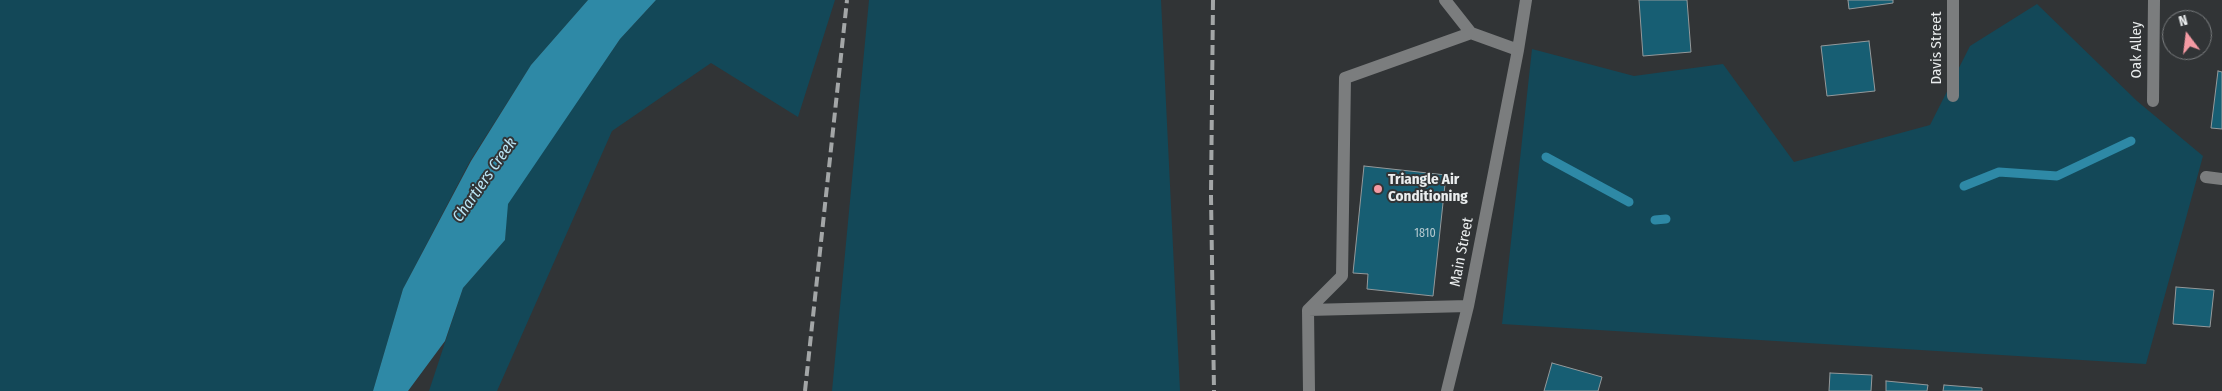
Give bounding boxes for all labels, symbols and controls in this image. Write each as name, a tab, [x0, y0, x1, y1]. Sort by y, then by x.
north arrow	[2162, 10, 2212, 60]
street label: Davis Street	[1928, 12, 1946, 84]
text: N	[2177, 12, 2189, 30]
street label: Oak Alley	[2128, 22, 2146, 78]
water label: Chartiers Creek	[449, 134, 521, 226]
place label: Triangle Air Conditioning	[1388, 171, 1468, 206]
marker: Triangle Air Conditioning	[1372, 183, 1384, 195]
street label: Main Street	[1446, 216, 1478, 288]
house number: 1810	[1414, 227, 1436, 241]

